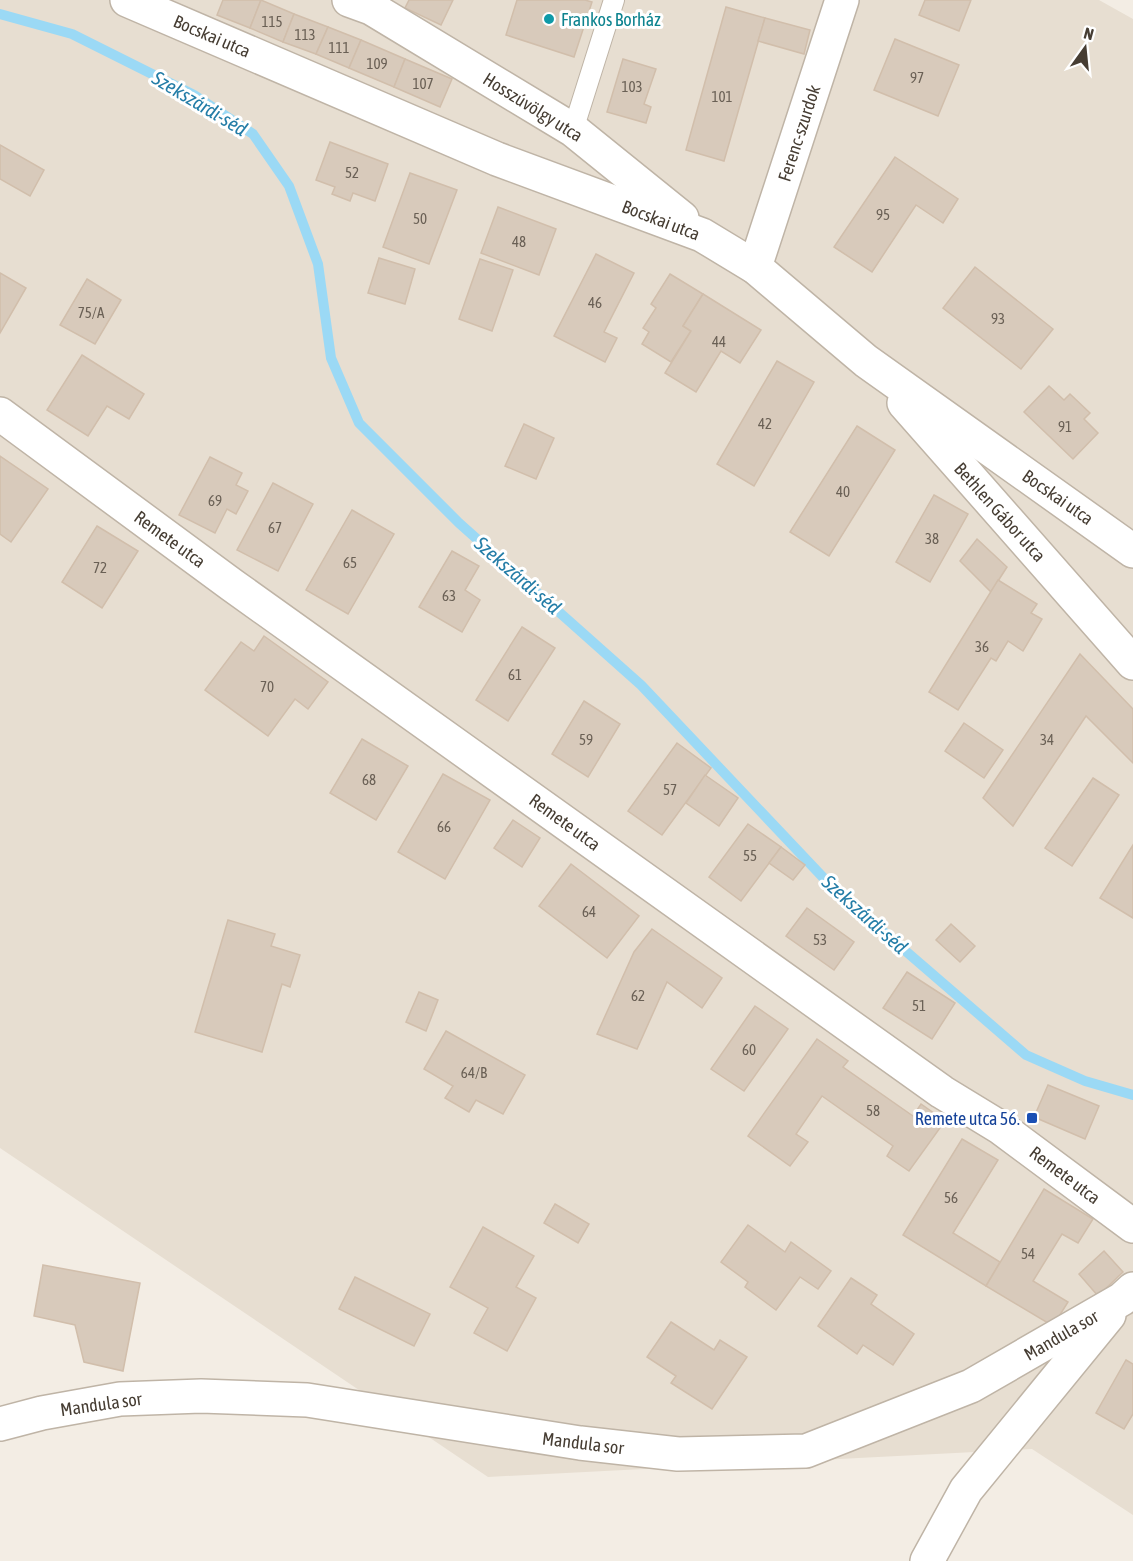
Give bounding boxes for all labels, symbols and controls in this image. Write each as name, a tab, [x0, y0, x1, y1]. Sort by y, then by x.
place label: Frankos Borház	[561, 9, 661, 30]
street label: Bocskai utca	[170, 10, 254, 62]
marker: Frankos Borház	[542, 12, 556, 26]
house number: 115	[261, 13, 283, 30]
north arrow	[1055, 18, 1115, 78]
text: N	[1082, 24, 1096, 43]
house number: 113	[294, 26, 316, 43]
house number: 111	[328, 39, 350, 56]
house number: 109	[366, 55, 388, 72]
water label: Szekszárdi-séd	[148, 65, 252, 140]
street label: Hosszúvölgy utca	[479, 68, 587, 146]
house number: 97	[910, 69, 924, 86]
house number: 107	[412, 75, 434, 92]
house number: 103	[621, 78, 643, 95]
street label: Ferenc-szurdok	[774, 82, 824, 184]
house number: 101	[711, 88, 733, 105]
house number: 52	[345, 164, 359, 181]
street label: Bocskai utca	[619, 196, 703, 244]
house number: 95	[876, 206, 890, 223]
house number: 50	[413, 210, 427, 227]
house number: 48	[512, 233, 526, 250]
house number: 46	[588, 294, 602, 311]
house number: 75/A	[78, 304, 105, 321]
house number: 93	[991, 310, 1005, 327]
house number: 44	[712, 333, 726, 350]
house number: 42	[758, 415, 772, 432]
house number: 91	[1058, 418, 1072, 435]
street label: Bethlen Gábor utca	[950, 458, 1050, 566]
street label: Bocskai utca	[1019, 465, 1097, 529]
house number: 40	[836, 483, 850, 500]
house number: 69	[208, 492, 222, 509]
street label: Remete utca	[130, 506, 210, 572]
house number: 67	[268, 519, 282, 536]
house number: 38	[925, 530, 939, 547]
water label: Szekszárdi-séd	[470, 531, 566, 619]
house number: 65	[343, 554, 357, 571]
house number: 72	[93, 559, 107, 576]
house number: 63	[442, 587, 456, 604]
house number: 36	[975, 638, 989, 655]
house number: 61	[508, 666, 522, 683]
house number: 70	[260, 678, 274, 695]
house number: 59	[579, 731, 593, 748]
house number: 34	[1040, 731, 1054, 748]
house number: 68	[362, 771, 376, 788]
house number: 57	[663, 781, 677, 798]
street label: Remete utca	[525, 789, 605, 855]
house number: 66	[437, 818, 451, 835]
house number: 55	[743, 847, 757, 864]
water label: Szekszárdi-séd	[817, 869, 913, 958]
house number: 64	[582, 903, 596, 920]
house number: 53	[813, 931, 827, 948]
house number: 62	[631, 987, 645, 1004]
house number: 51	[912, 997, 926, 1014]
house number: 60	[742, 1041, 756, 1058]
house number: 64/B	[461, 1064, 487, 1081]
house number: 58	[866, 1102, 880, 1119]
place label: Remete utca 56.	[915, 1108, 1020, 1129]
marker: Remete utca 56.	[1025, 1111, 1039, 1125]
street label: Remete utca	[1026, 1142, 1104, 1208]
house number: 56	[944, 1189, 958, 1206]
house number: 54	[1021, 1245, 1035, 1262]
street label: Mandula sor	[1020, 1305, 1102, 1365]
street label: Mandula sor	[59, 1388, 144, 1420]
street label: Mandula sor	[541, 1428, 626, 1459]

